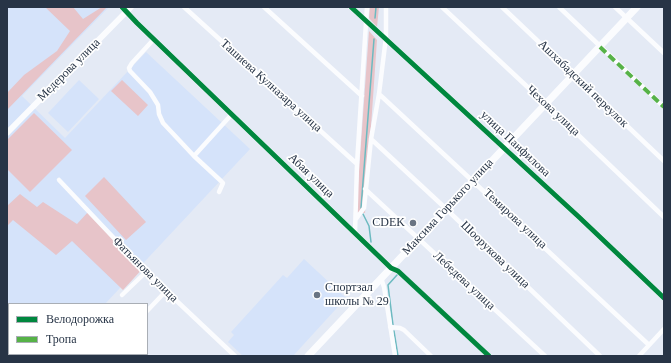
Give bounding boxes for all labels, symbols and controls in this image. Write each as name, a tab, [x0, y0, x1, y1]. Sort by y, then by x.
street label: Медерова улица	[35, 36, 103, 104]
street label: Ташиева Кулназара улица	[217, 37, 325, 135]
street label: Ашхабадский переулок	[535, 37, 631, 131]
street label: Чехова улица	[523, 83, 583, 139]
street label: улица Панфилова	[477, 108, 553, 180]
street label: Абая улица	[285, 151, 337, 201]
street label: Максима Горького улица	[399, 156, 497, 258]
street label: Темирова улица	[480, 186, 550, 252]
place label: CDEK	[372, 216, 405, 230]
marker: CDEK	[408, 218, 418, 228]
street label: Шоорукова улица	[457, 218, 533, 292]
street label: Фатьянова улица	[109, 234, 181, 306]
street label: Лебедева улица	[430, 249, 498, 313]
place label: Спортзал школы № 29	[325, 281, 389, 309]
marker: Спортзал школы № 29	[312, 290, 322, 300]
legend	[8, 303, 148, 355]
text: Велодорожка	[46, 312, 114, 326]
text: Тропа	[46, 332, 77, 346]

